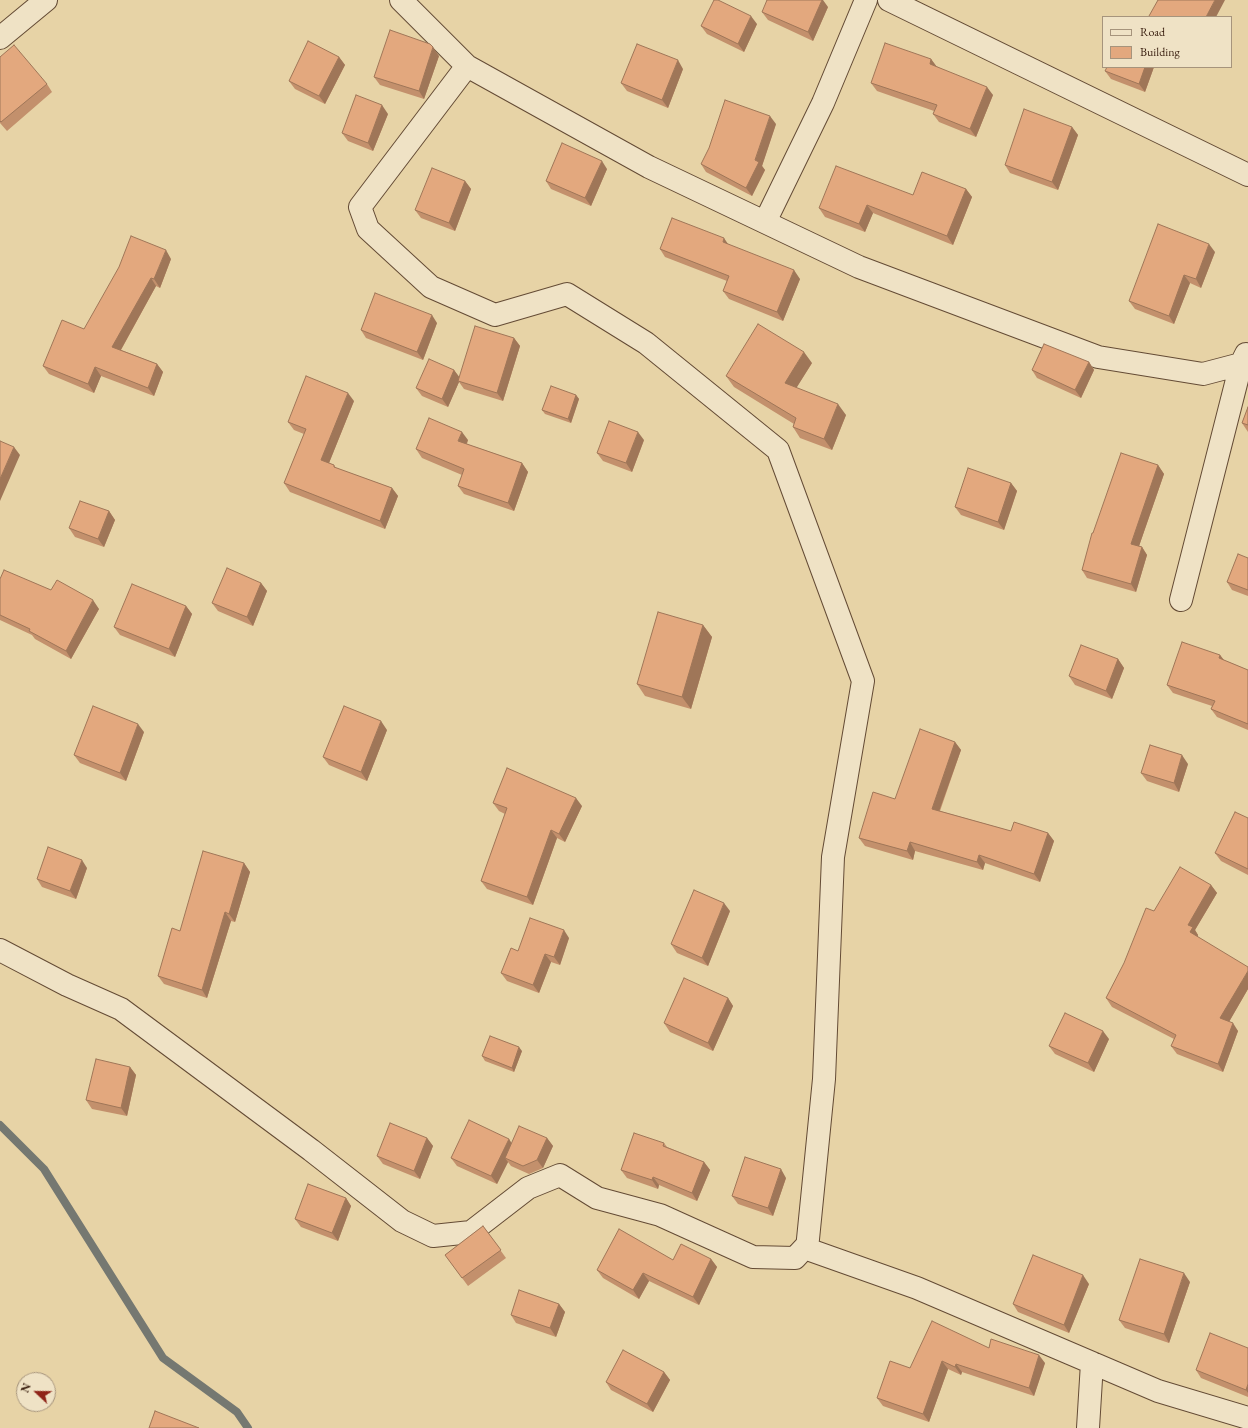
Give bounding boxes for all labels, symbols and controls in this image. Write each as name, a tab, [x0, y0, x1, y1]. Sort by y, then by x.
legend	[1102, 16, 1232, 68]
text: Road	[1140, 24, 1165, 40]
text: Building	[1140, 44, 1180, 60]
north arrow	[16, 1372, 56, 1412]
text: N	[18, 1381, 34, 1395]

